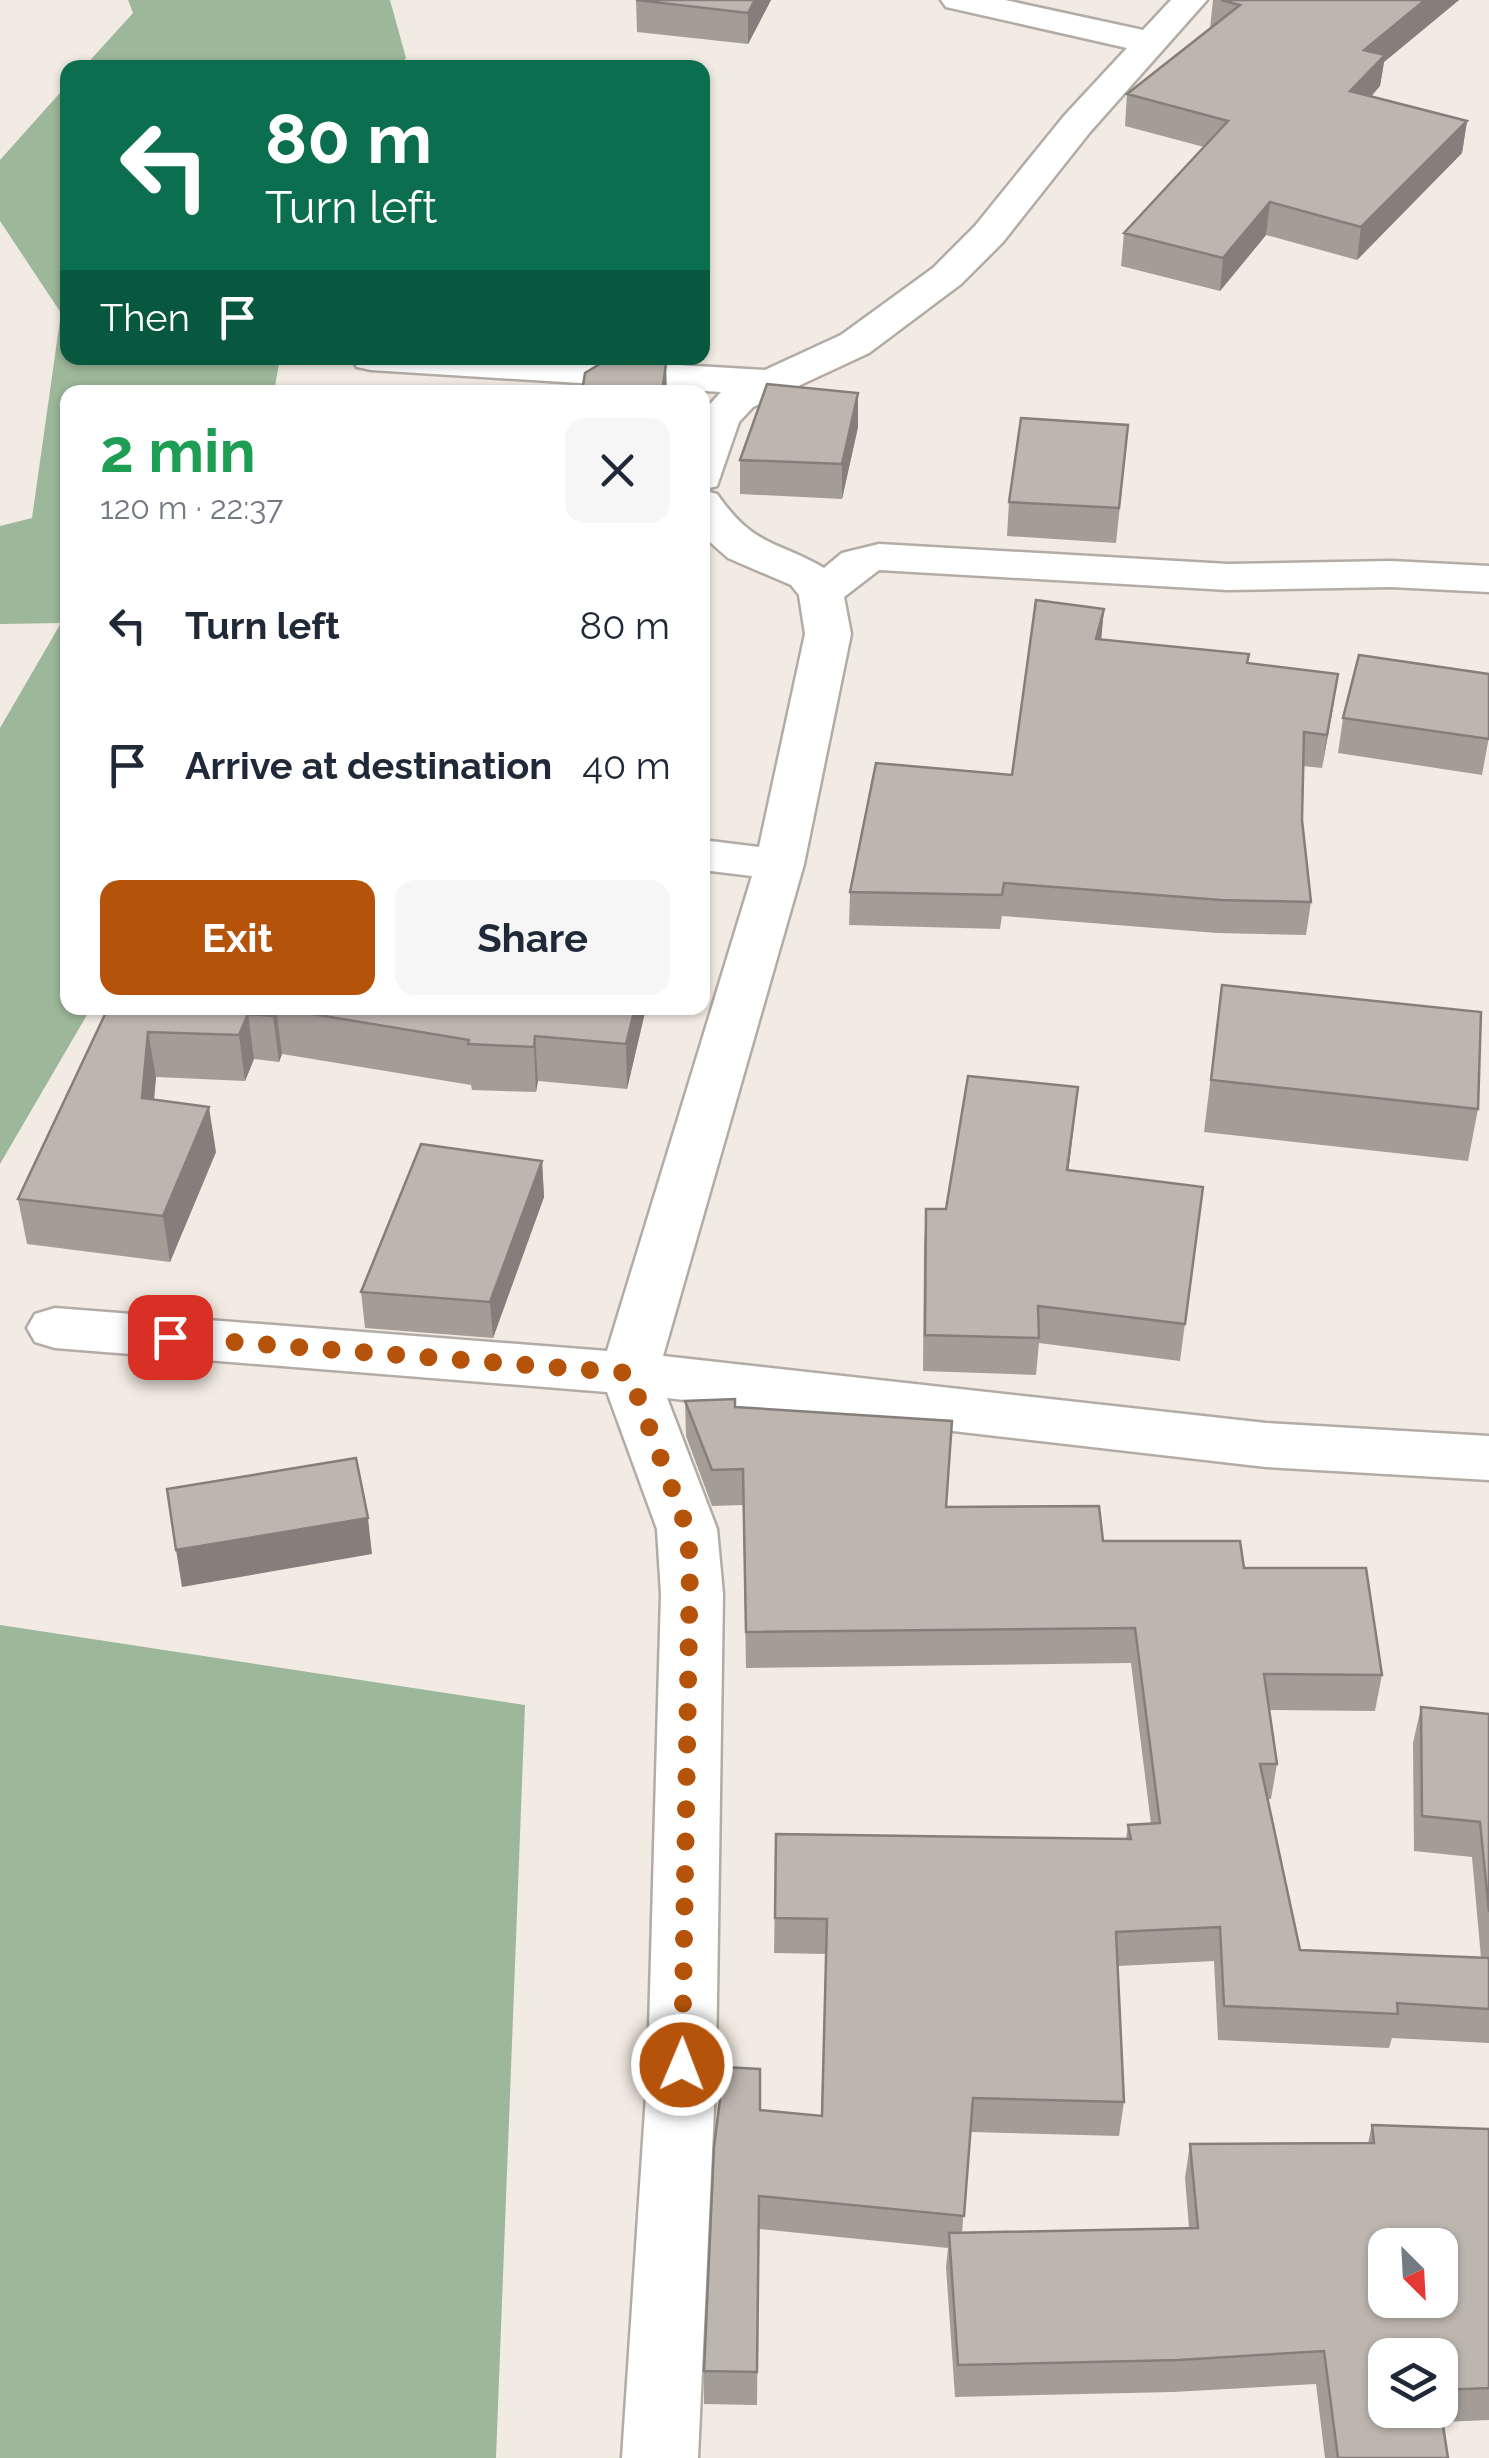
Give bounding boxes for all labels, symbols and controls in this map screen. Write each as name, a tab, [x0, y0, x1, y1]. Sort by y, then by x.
text: 80 m	[265, 97, 432, 179]
icon: left	[100, 100, 230, 230]
text: Turn left	[265, 181, 437, 234]
icon: arrive	[210, 290, 265, 345]
text: Then	[100, 295, 190, 340]
text: 2 min	[100, 416, 256, 486]
button: close	[565, 418, 670, 523]
text: 120 m · 22:37	[100, 489, 283, 526]
icon: left	[100, 598, 155, 653]
text: Turn left	[185, 603, 340, 648]
text: 80 m	[580, 603, 670, 648]
icon: arrive	[100, 738, 155, 793]
text: Arrive at destination	[185, 743, 552, 788]
text: 40 m	[582, 743, 671, 788]
button: Exit	[100, 880, 375, 995]
button: Share	[395, 880, 670, 995]
pin	[128, 1295, 213, 1380]
icon: arrive	[143, 1310, 198, 1365]
position arrow	[630, 2013, 734, 2117]
north arrow	[1368, 2228, 1458, 2318]
map controls	[1368, 2228, 1458, 2428]
button: layers	[1368, 2338, 1458, 2428]

